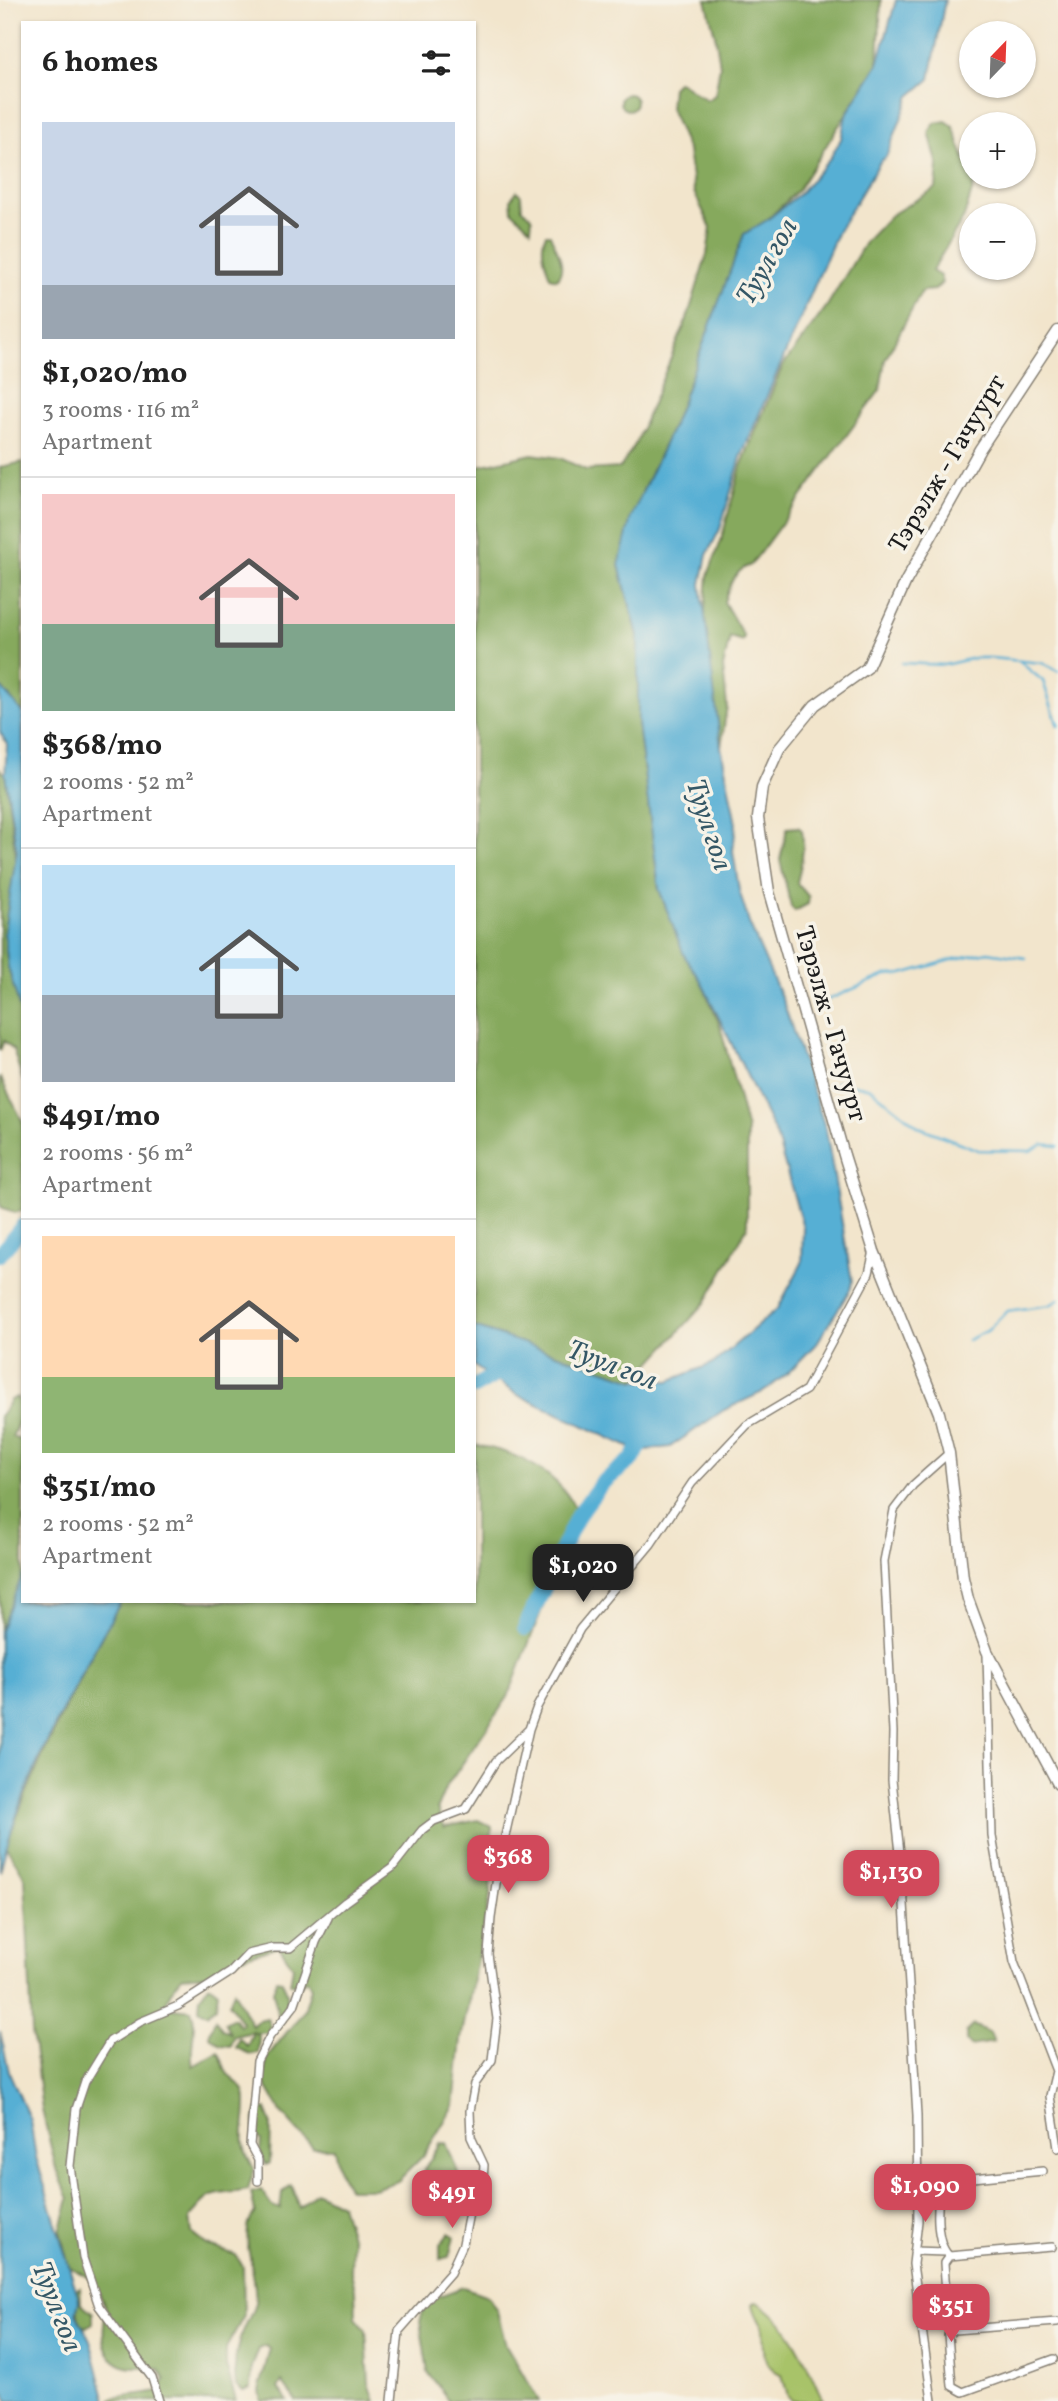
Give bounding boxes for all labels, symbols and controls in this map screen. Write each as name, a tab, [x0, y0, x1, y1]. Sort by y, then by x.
north arrow	[959, 21, 1036, 98]
map controls	[959, 21, 1036, 280]
text: 6 homes	[42, 42, 158, 84]
icon: filters	[417, 44, 455, 82]
button: +	[959, 112, 1036, 189]
icon: home	[186, 168, 312, 294]
button: −	[959, 203, 1036, 280]
water label: Туул гол	[728, 212, 808, 312]
text: $1,020/mo	[42, 353, 187, 395]
street label: Тэрэлж - Гачуурт	[880, 368, 1016, 560]
text: 3 rooms · 116 m²	[42, 395, 199, 427]
text: Apartment	[42, 427, 153, 459]
icon: home	[186, 540, 312, 666]
text: $368/mo	[42, 725, 162, 767]
text: 2 rooms · 52 m²	[42, 767, 194, 799]
water label: Туул гол	[675, 774, 741, 876]
text: Apartment	[42, 799, 153, 831]
icon: home	[186, 911, 312, 1037]
street label: Тэрэлж - Гачуурт	[785, 922, 875, 1126]
text: $491/mo	[42, 1096, 160, 1138]
text: 2 rooms · 56 m²	[42, 1138, 193, 1170]
text: Apartment	[42, 1170, 153, 1202]
icon: home	[186, 1282, 312, 1408]
water label: Туул гол	[561, 1331, 663, 1401]
text: $351/mo	[42, 1467, 156, 1509]
text: 2 rooms · 52 m²	[42, 1509, 194, 1541]
text: Apartment	[42, 1541, 153, 1573]
pin: $1,020	[526, 1544, 640, 1604]
text: $1,020	[549, 1551, 617, 1583]
pin: $368	[467, 1836, 549, 1895]
text: $368	[483, 1842, 533, 1874]
pin: $1,130	[834, 1850, 948, 1910]
text: $1,130	[859, 1857, 923, 1889]
pin: $1,090	[868, 2164, 982, 2224]
pin: $491	[411, 2170, 493, 2230]
text: $1,090	[890, 2171, 960, 2203]
text: $491	[428, 2177, 476, 2209]
water label: Туул гол	[21, 2256, 91, 2358]
pin: $351	[910, 2284, 992, 2344]
text: $351	[929, 2291, 973, 2323]

